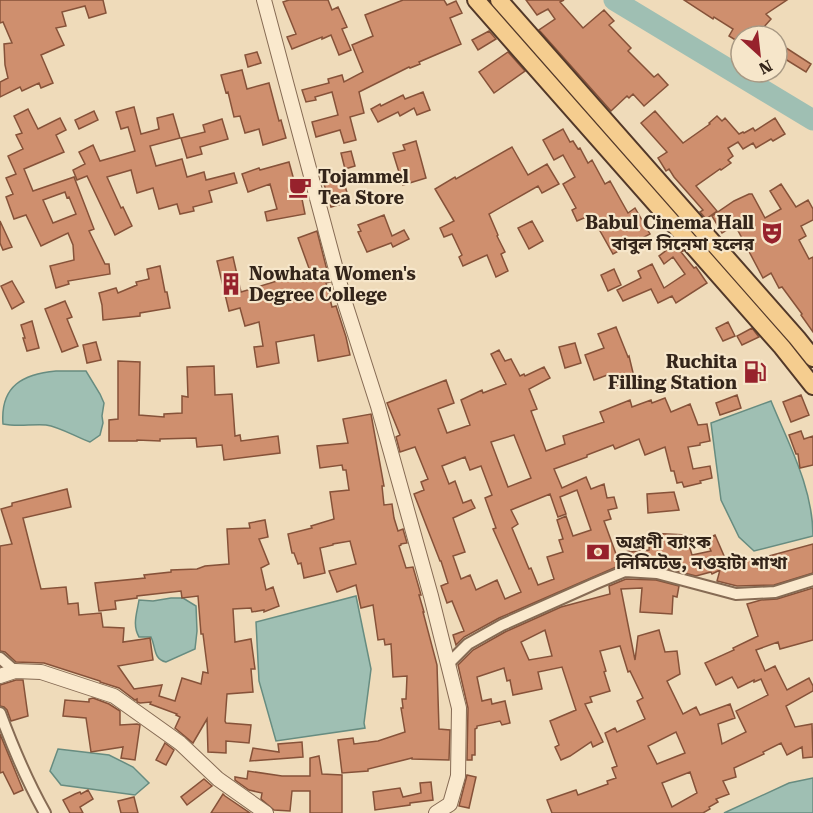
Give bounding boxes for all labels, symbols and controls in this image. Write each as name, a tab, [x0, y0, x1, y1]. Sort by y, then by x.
north arrow	[729, 24, 789, 84]
text: N	[756, 56, 775, 78]
place label: Tojammel Tea Store	[318, 166, 409, 208]
cafe icon: Tojammel Tea Store	[287, 174, 313, 200]
place label: Babul Cinema Hall বাবুল সিনেমা হলের	[585, 212, 755, 255]
theatre icon: Babul Cinema Hall বাবুল সিনেমা হলের	[759, 220, 785, 246]
place label: Nowhata Women's Degree College	[249, 263, 416, 305]
building icon: Nowhata Women's Degree College	[218, 271, 244, 297]
place label: Ruchita Filling Station	[608, 351, 737, 393]
fuel station icon: Ruchita Filling Station	[742, 359, 768, 385]
place label: অগ্রণী ব্যাংক লিমিটেড, নওহাটা শাখা	[615, 531, 788, 573]
bank icon: অগ্রণী ব্যাংক লিমিটেড, নওহাটা শাখা	[585, 539, 611, 565]

